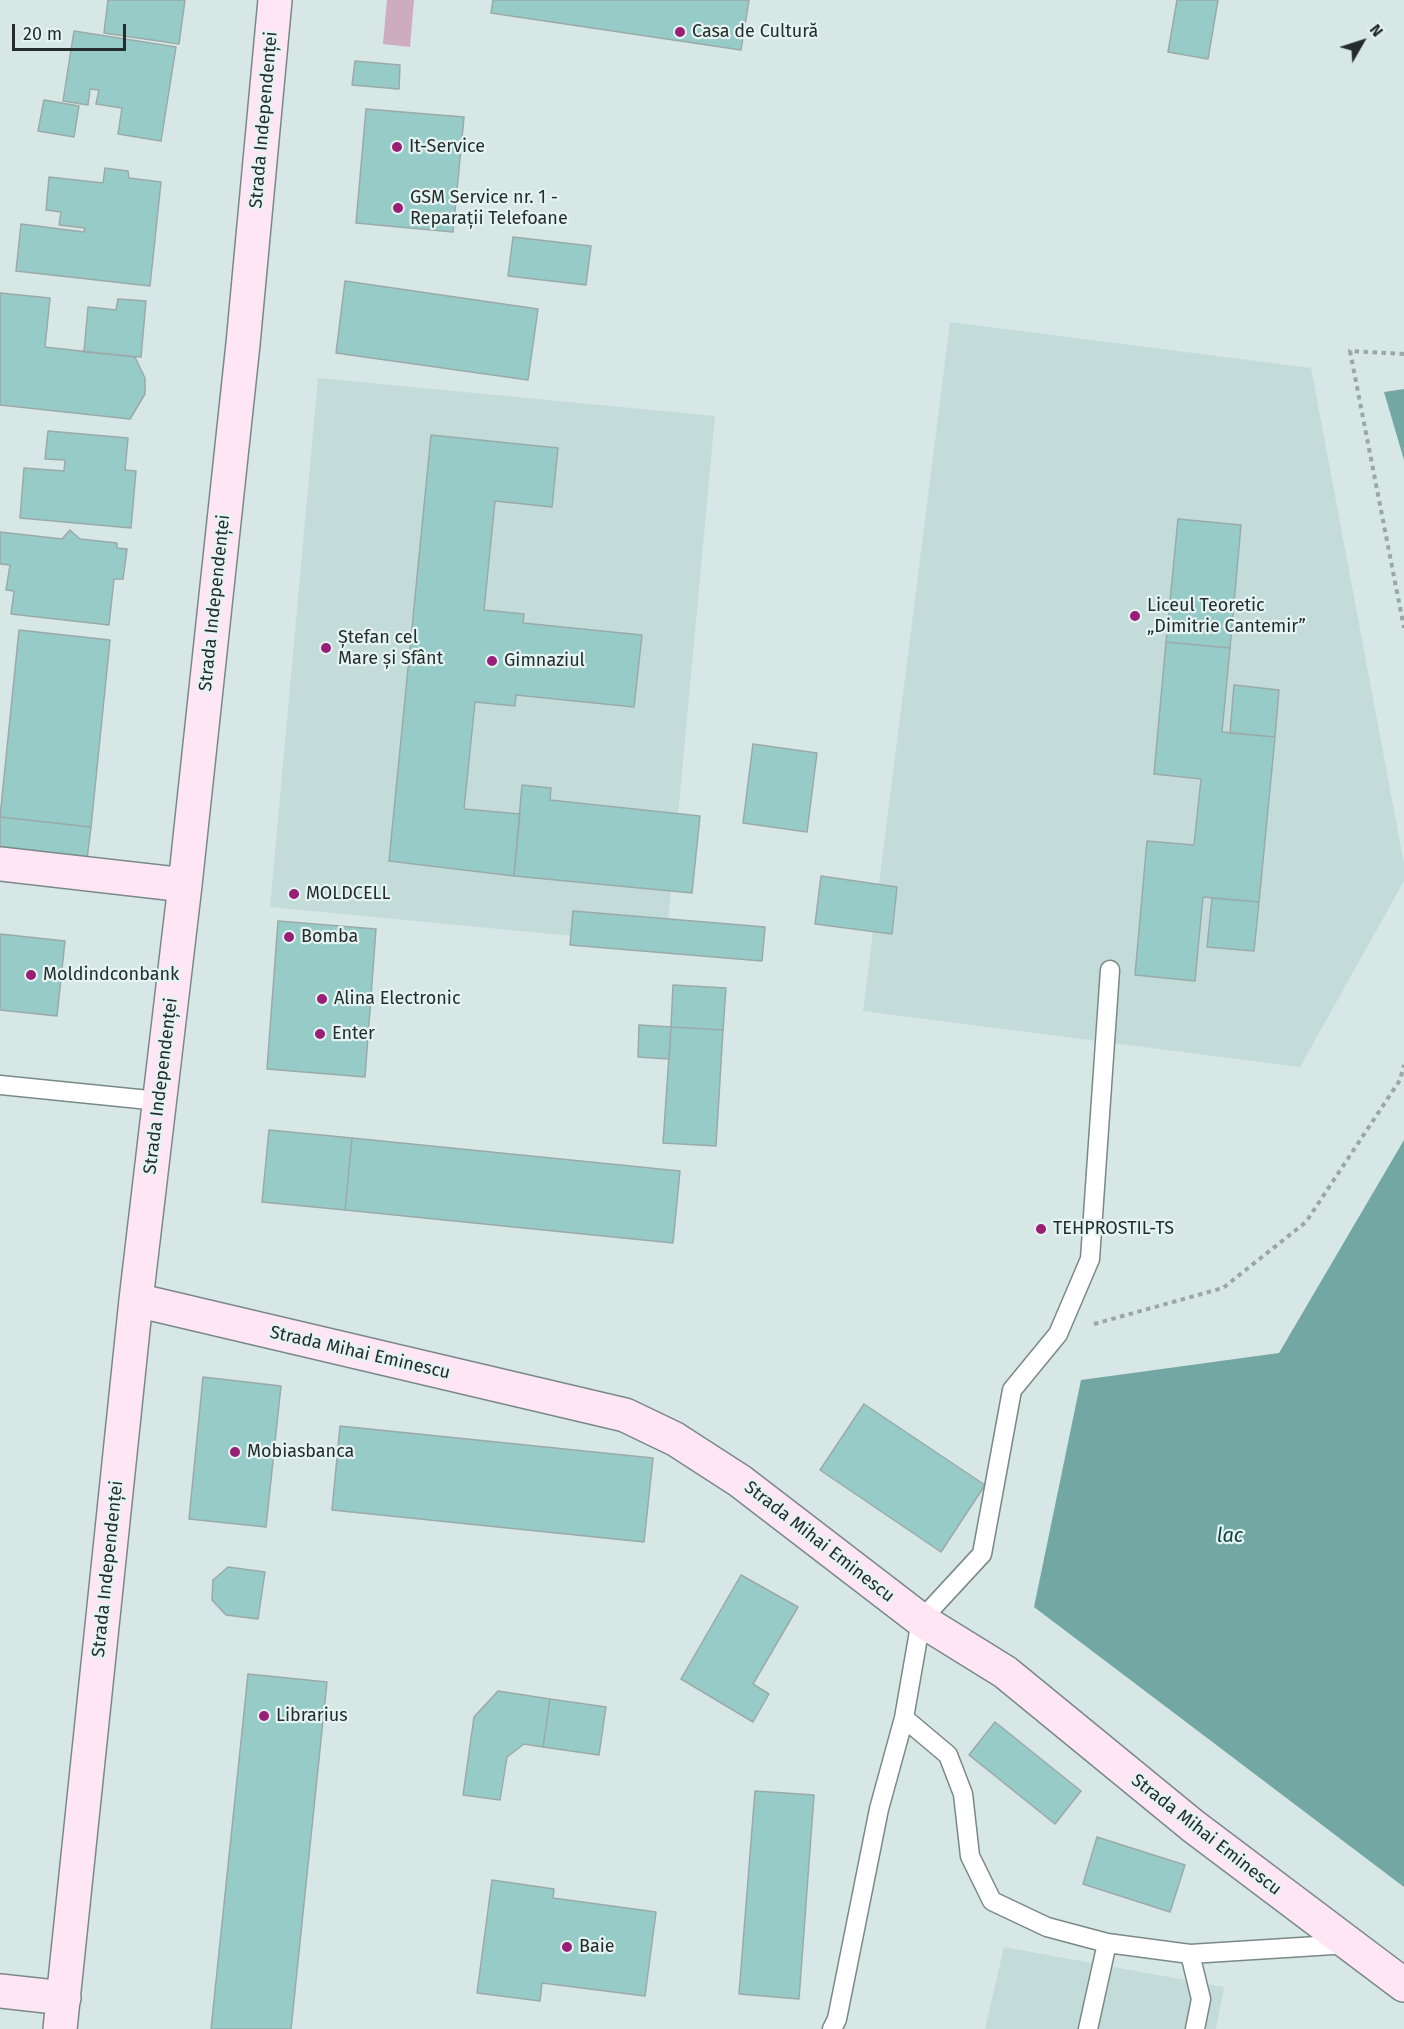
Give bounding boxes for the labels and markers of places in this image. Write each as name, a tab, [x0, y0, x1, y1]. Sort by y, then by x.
place label: Casa de Cultură	[692, 21, 818, 43]
marker: Casa de Cultură	[673, 25, 687, 39]
place label: It-Service	[409, 136, 485, 158]
marker: It-Service	[390, 140, 404, 154]
place label: GSM Service nr. 1 - Reparații Telefoane	[410, 187, 568, 230]
marker: GSM Service nr. 1 - Reparații Telefoane	[391, 201, 405, 215]
place label: Liceul Teoretic „Dimitrie Cantemir”	[1147, 595, 1306, 638]
marker: Liceul Teoretic „Dimitrie Cantemir”	[1128, 609, 1142, 623]
place label: Ștefan cel Mare și Sfânt	[338, 627, 443, 670]
marker: Ștefan cel Mare și Sfânt	[319, 641, 333, 655]
place label: Gimnaziul	[504, 650, 585, 672]
marker: Gimnaziul	[485, 654, 499, 668]
place label: MOLDCELL	[306, 883, 390, 905]
marker: MOLDCELL	[287, 887, 301, 901]
place label: Bomba	[301, 926, 358, 948]
marker: Bomba	[282, 930, 296, 944]
place label: Moldindconbank	[43, 964, 179, 986]
marker: Moldindconbank	[24, 968, 38, 982]
place label: Alina Electronic	[334, 988, 461, 1010]
marker: Alina Electronic	[315, 992, 329, 1006]
place label: Enter	[332, 1023, 375, 1045]
marker: Enter	[313, 1027, 327, 1041]
place label: TEHPROSTIL-TS	[1053, 1218, 1174, 1240]
marker: TEHPROSTIL-TS	[1034, 1222, 1048, 1236]
place label: Mobiasbanca	[247, 1441, 354, 1463]
marker: Mobiasbanca	[228, 1445, 242, 1459]
place label: Librarius	[276, 1705, 348, 1727]
marker: Librarius	[257, 1709, 271, 1723]
place label: Baie	[579, 1936, 615, 1958]
marker: Baie	[560, 1940, 574, 1954]

